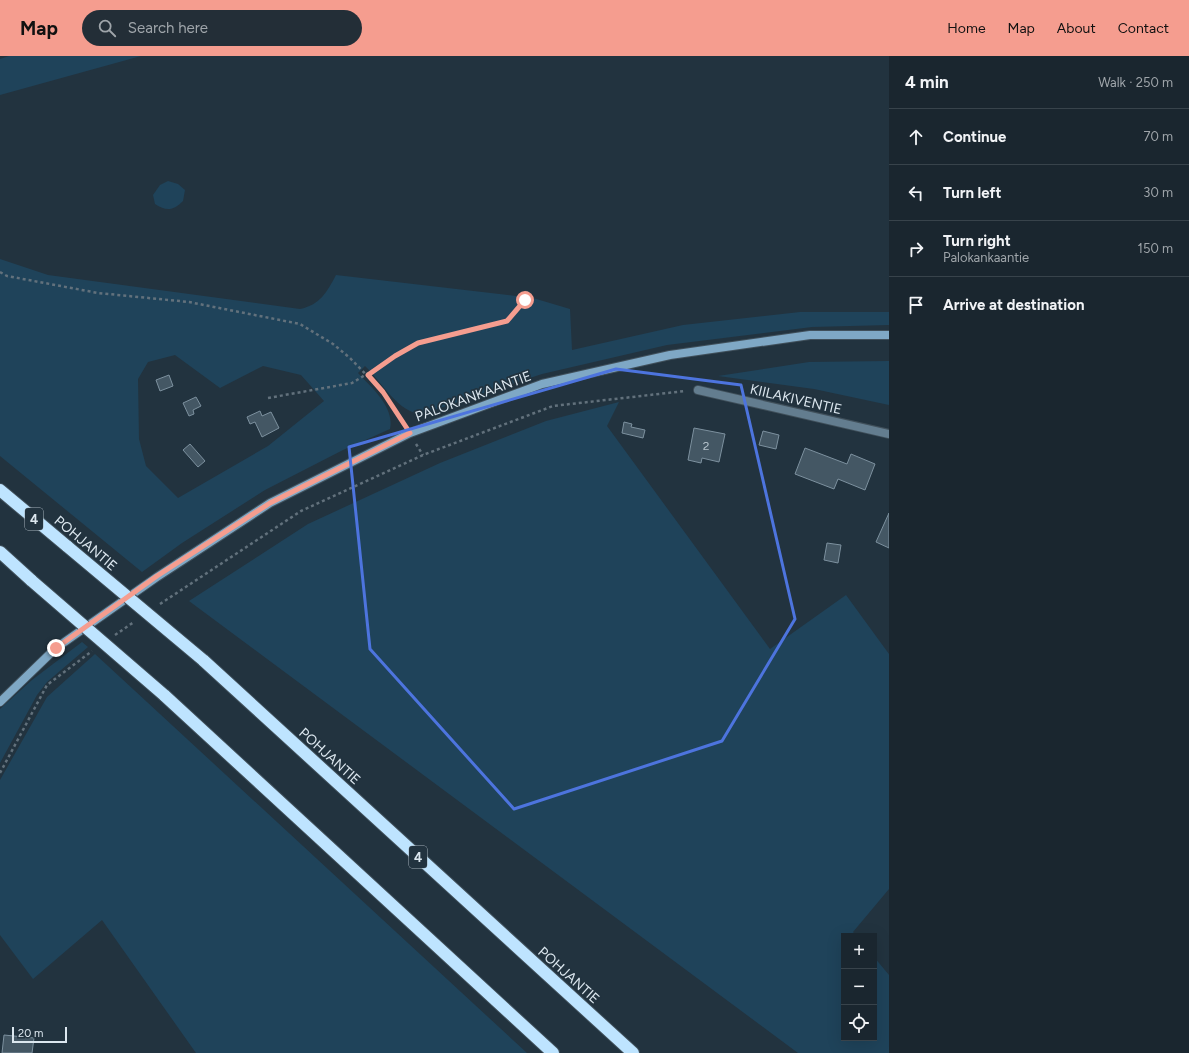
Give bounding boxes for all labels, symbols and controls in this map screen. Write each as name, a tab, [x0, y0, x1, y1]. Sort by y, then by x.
search box	[82, 10, 362, 46]
text: Map	[20, 17, 58, 40]
icon: search	[96, 17, 118, 39]
text: Search here	[128, 19, 208, 37]
text: Home	[947, 20, 986, 37]
text: Map	[1008, 20, 1035, 37]
text: About	[1057, 20, 1096, 37]
text: Contact	[1118, 20, 1169, 37]
text: 4 min	[905, 72, 949, 92]
text: Walk · 250 m	[1098, 75, 1173, 90]
icon: ahead	[905, 126, 927, 148]
text: Continue	[943, 128, 1006, 146]
text: 70 m	[1143, 129, 1173, 144]
icon: left	[905, 182, 927, 204]
text: Turn left	[943, 184, 1001, 202]
text: 30 m	[1143, 185, 1173, 200]
text: Turn right	[943, 232, 1011, 250]
icon: right	[905, 238, 927, 260]
text: 150 m	[1138, 241, 1173, 256]
text: Palokankaantie	[943, 250, 1029, 265]
route start	[516, 291, 534, 309]
icon: arrive	[905, 294, 927, 316]
text: Arrive at destination	[943, 296, 1084, 314]
street label: PALOKANKAANTIE	[413, 368, 534, 425]
street label: KIILAKIVENTIE	[748, 381, 844, 418]
house number: 2	[703, 439, 709, 453]
road number: 4	[25, 508, 43, 530]
street label: POHJANTIE	[51, 512, 121, 575]
route end	[47, 639, 65, 657]
street label: POHJANTIE	[295, 724, 364, 788]
road number: 4	[409, 846, 427, 868]
map controls	[841, 933, 877, 1041]
button: +	[841, 933, 877, 969]
street label: POHJANTIE	[534, 943, 603, 1007]
button: −	[841, 969, 877, 1005]
button: locate	[841, 1005, 877, 1041]
scale bar	[12, 1025, 67, 1044]
text: 20 m	[18, 1027, 43, 1040]

